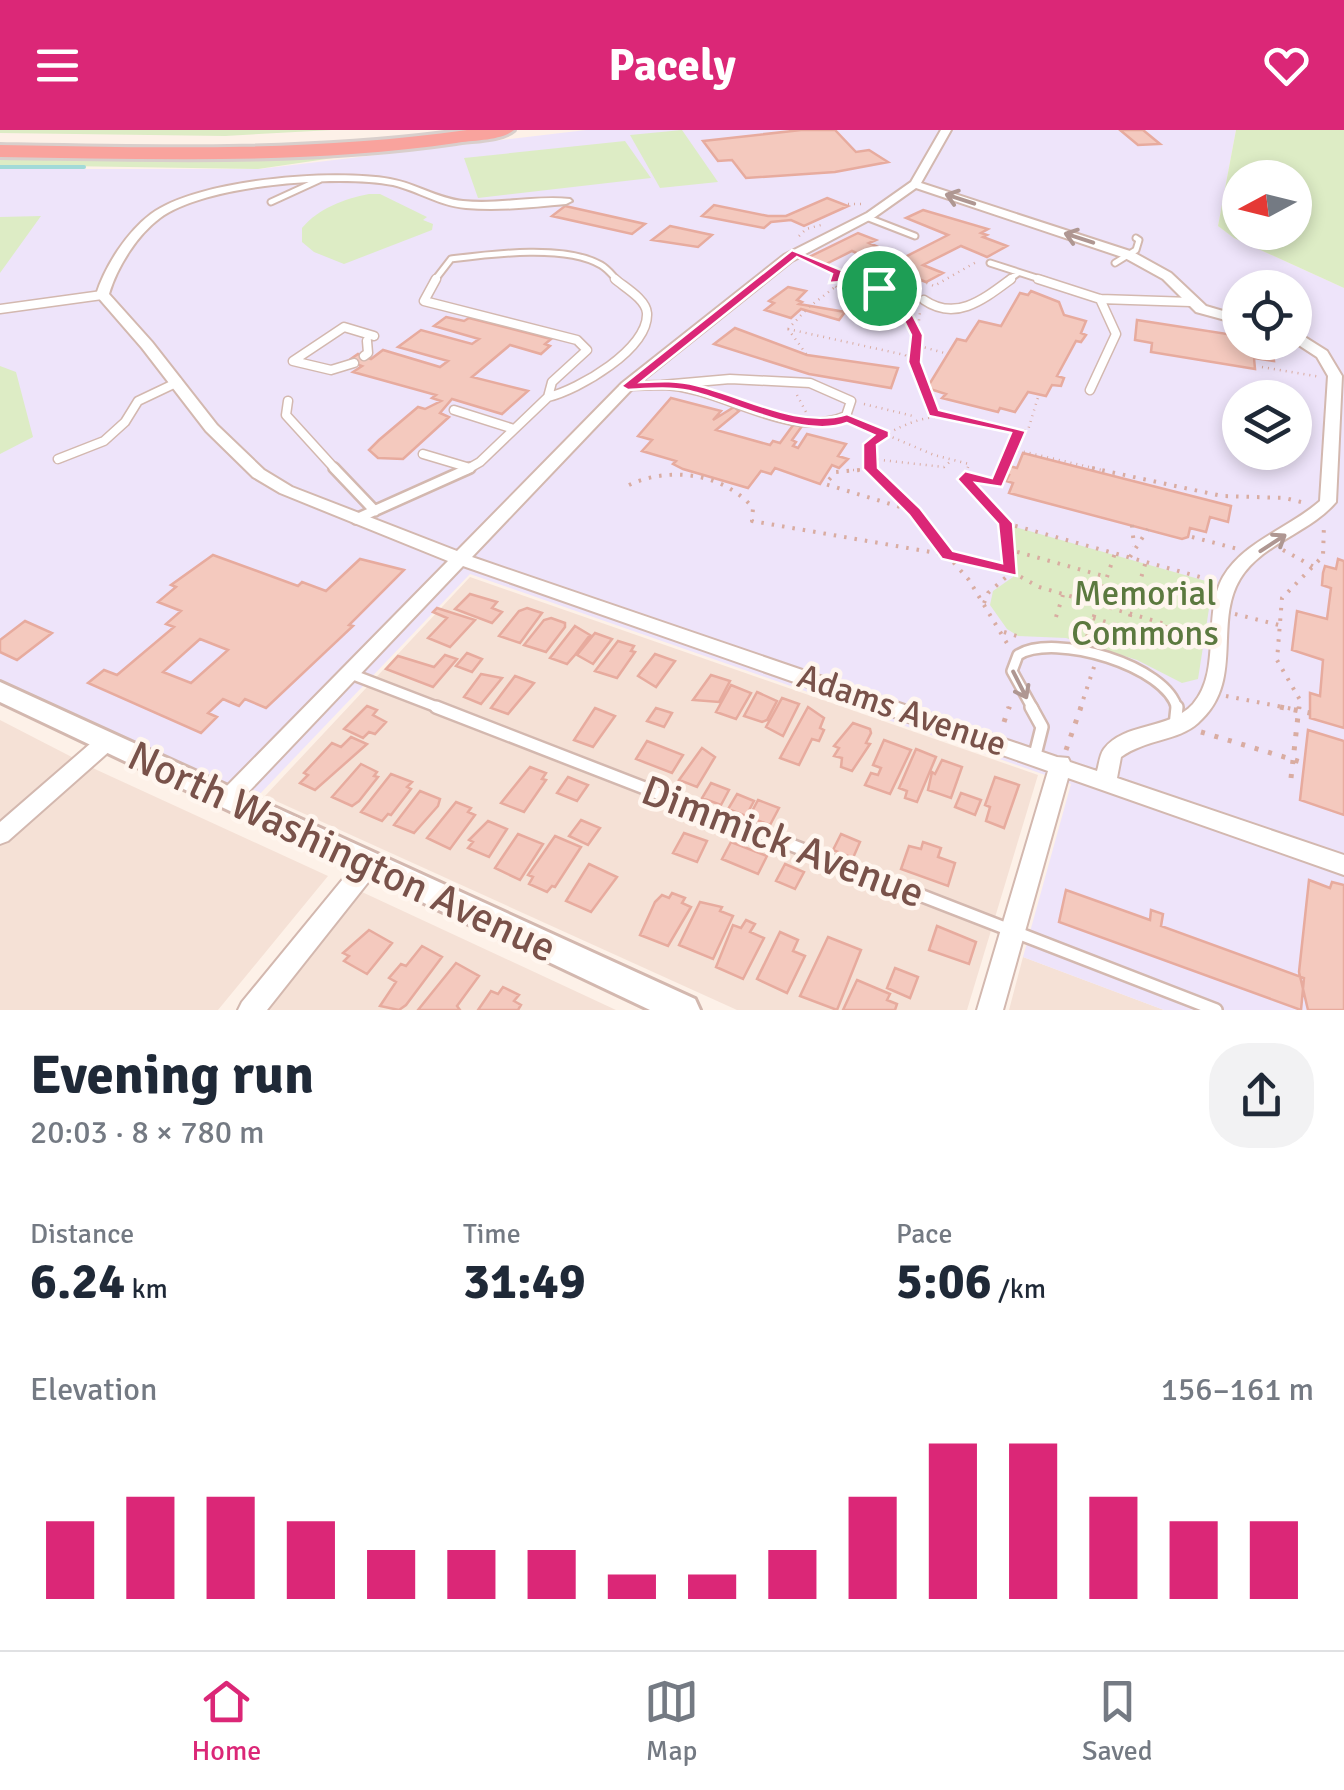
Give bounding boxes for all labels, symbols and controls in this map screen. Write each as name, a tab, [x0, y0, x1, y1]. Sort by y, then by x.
icon: menu	[30, 38, 85, 93]
text: Pacely	[608, 38, 736, 93]
icon: heart	[1259, 38, 1314, 93]
north arrow	[1222, 160, 1312, 250]
map controls	[1222, 160, 1312, 470]
one-way arrow	[945, 188, 977, 206]
one-way arrow	[1064, 227, 1095, 245]
pin	[837, 246, 922, 331]
icon: arrive	[852, 261, 907, 316]
button: locate	[1222, 270, 1312, 360]
button: layers	[1222, 380, 1312, 470]
one-way arrow	[1259, 532, 1287, 553]
park label: Memorial Commons	[1071, 572, 1219, 655]
street label: Adams Avenue	[792, 654, 1012, 766]
one-way arrow	[1011, 670, 1030, 699]
street label: North Washington Avenue	[120, 730, 564, 974]
street label: Dimmick Avenue	[635, 765, 931, 919]
text: Evening run	[30, 1041, 314, 1109]
button: share	[1209, 1043, 1314, 1148]
text: 20:03 · 8 × 780 m	[30, 1113, 265, 1152]
text: Distance	[30, 1217, 134, 1251]
text: Time	[463, 1217, 521, 1251]
text: Pace	[896, 1217, 952, 1251]
text: 6.24	[30, 1251, 125, 1313]
text: 31:49	[463, 1251, 586, 1313]
text: 5:06	[896, 1251, 992, 1313]
text: km	[125, 1272, 168, 1306]
text: /km	[992, 1272, 1046, 1306]
text: Elevation	[30, 1370, 157, 1409]
text: 156–161 m	[1161, 1370, 1314, 1409]
tab: Home	[191, 1674, 261, 1768]
tab: Map	[644, 1674, 699, 1768]
tab: Saved	[1082, 1674, 1153, 1768]

